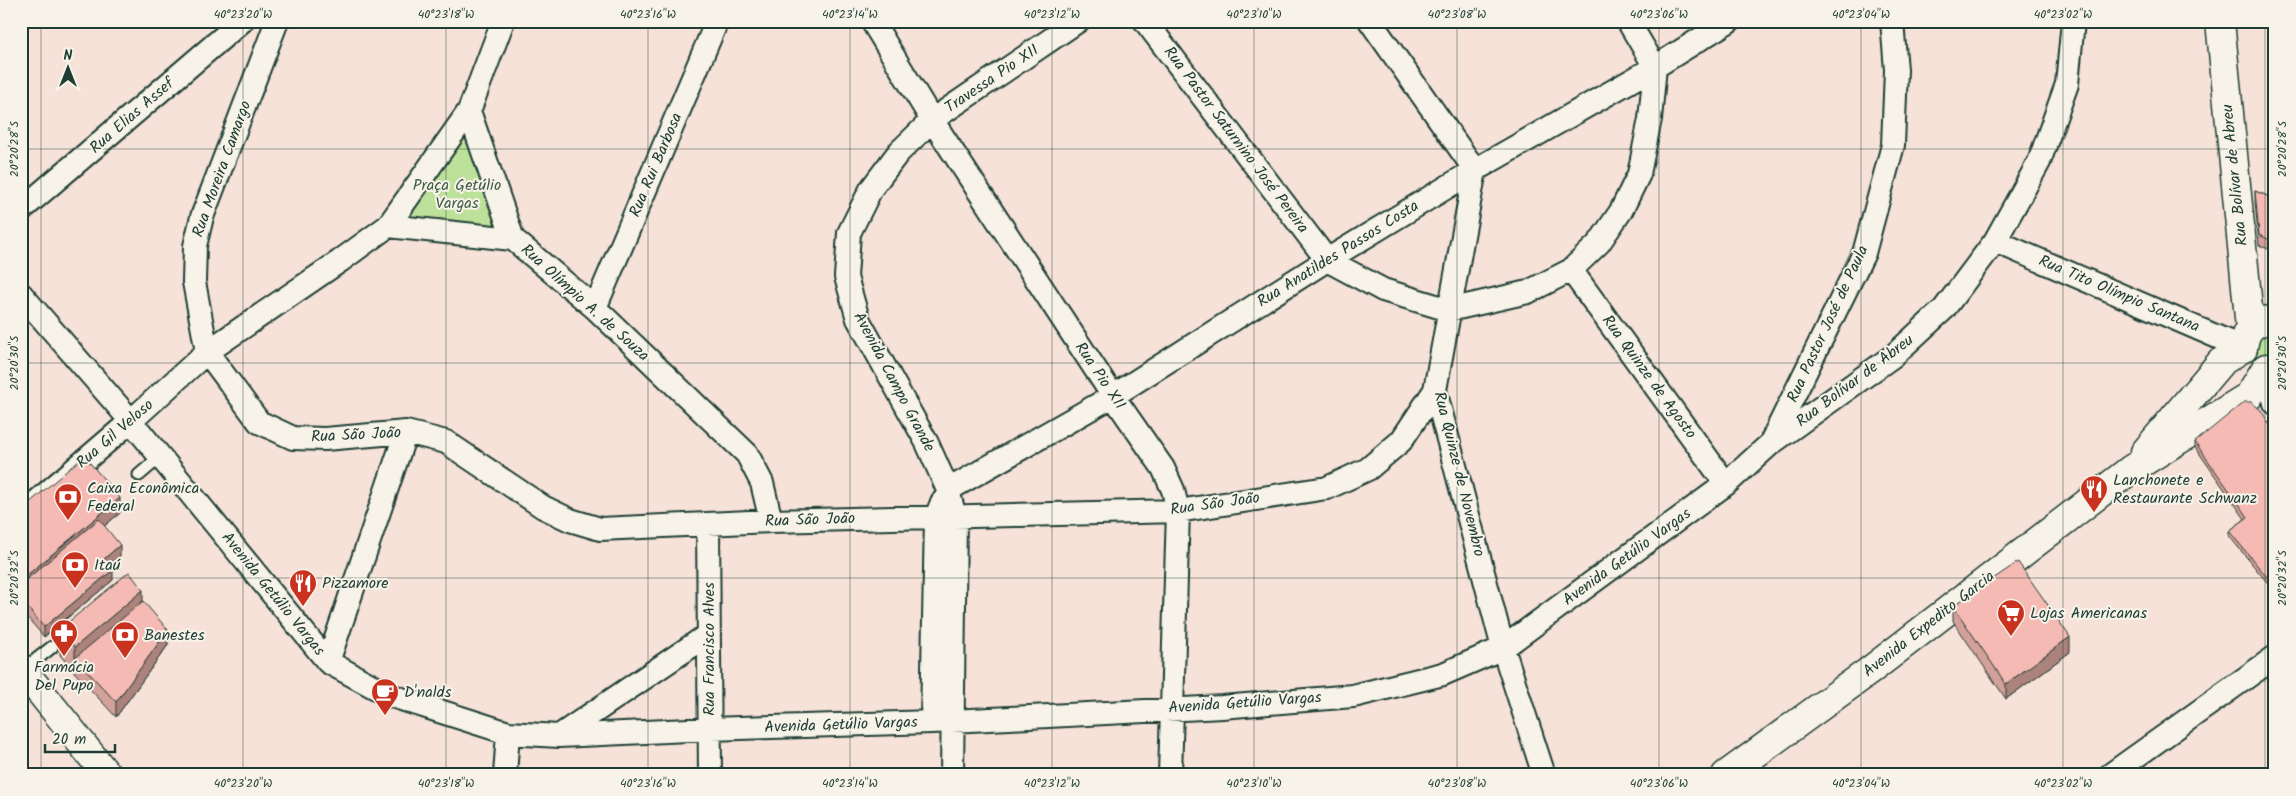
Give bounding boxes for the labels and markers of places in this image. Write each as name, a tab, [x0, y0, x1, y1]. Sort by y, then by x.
place label: Lanchonete e Restaurante Schwanz	[2113, 468, 2257, 511]
restaurant icon: Lanchonete e Restaurante Schwanz	[2079, 474, 2109, 513]
place label: Caixa Econômica Federal	[87, 476, 199, 519]
bank icon: Caixa Econômica Federal	[53, 482, 83, 521]
bank icon: Itaú	[60, 550, 90, 589]
place label: Itaú	[94, 553, 121, 578]
restaurant icon: Pizzamore	[288, 568, 318, 607]
place label: Pizzamore	[322, 571, 389, 596]
supermarket icon: Lojas Americanas	[1996, 598, 2026, 637]
place label: Lojas Americanas	[2030, 601, 2147, 626]
pharmacy icon: Farmácia Del Pupo	[49, 618, 79, 657]
bank icon: Banestes	[110, 620, 140, 659]
place label: Banestes	[144, 623, 205, 648]
place label: Farmácia Del Pupo	[34, 655, 94, 698]
cafe icon: D'nalds	[370, 677, 400, 716]
place label: D'nalds	[404, 680, 452, 705]

